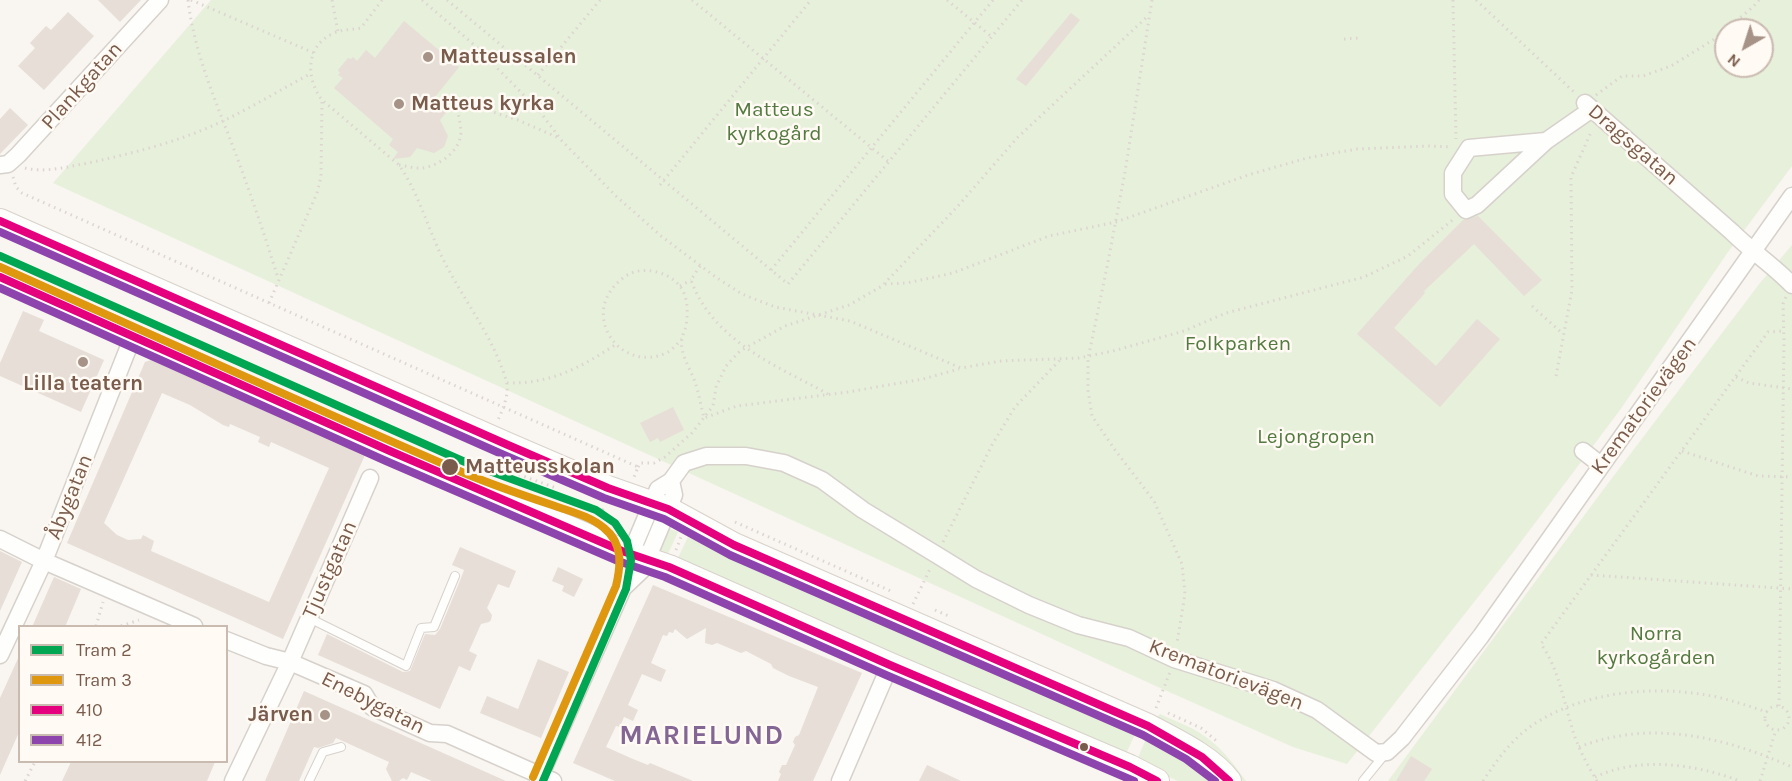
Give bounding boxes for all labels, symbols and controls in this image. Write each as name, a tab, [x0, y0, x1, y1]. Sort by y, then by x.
north arrow	[1714, 18, 1774, 78]
street label: Plankgatan	[36, 37, 128, 135]
place label: Matteussalen	[440, 44, 577, 70]
marker: Matteussalen	[421, 50, 435, 64]
text: N	[1723, 50, 1744, 72]
place label: Matteus kyrka	[411, 91, 555, 117]
marker: Matteus kyrka	[392, 97, 406, 111]
park label: Matteus kyrkogård	[726, 97, 822, 147]
street label: Dragsgatan	[1583, 99, 1683, 191]
park label: Folkparken	[1185, 331, 1291, 357]
street label: Krematorievägen	[1586, 332, 1702, 480]
marker: Lilla teatern	[76, 355, 90, 369]
place label: Lilla teatern	[23, 371, 143, 397]
park label: Lejongropen	[1257, 424, 1375, 450]
street label: Åbygatan	[42, 451, 98, 543]
place label: Matteusskolan	[465, 454, 615, 480]
marker: Matteusskolan	[440, 457, 460, 477]
street label: Tjustgatan	[297, 517, 363, 623]
park label: Norra kyrkogården	[1596, 621, 1716, 671]
legend	[18, 625, 228, 763]
street label: Krematorievägen	[1145, 634, 1307, 716]
text: Tram 2	[76, 639, 132, 661]
street label: Enebygatan	[317, 666, 429, 740]
text: Tram 3	[76, 669, 132, 691]
text: 410	[76, 699, 103, 721]
place label: Järven	[248, 702, 313, 728]
marker: Järven	[318, 708, 332, 722]
district label: MARIELUND	[619, 720, 785, 752]
text: 412	[76, 729, 102, 751]
unlabelled marker	[1078, 741, 1090, 753]

